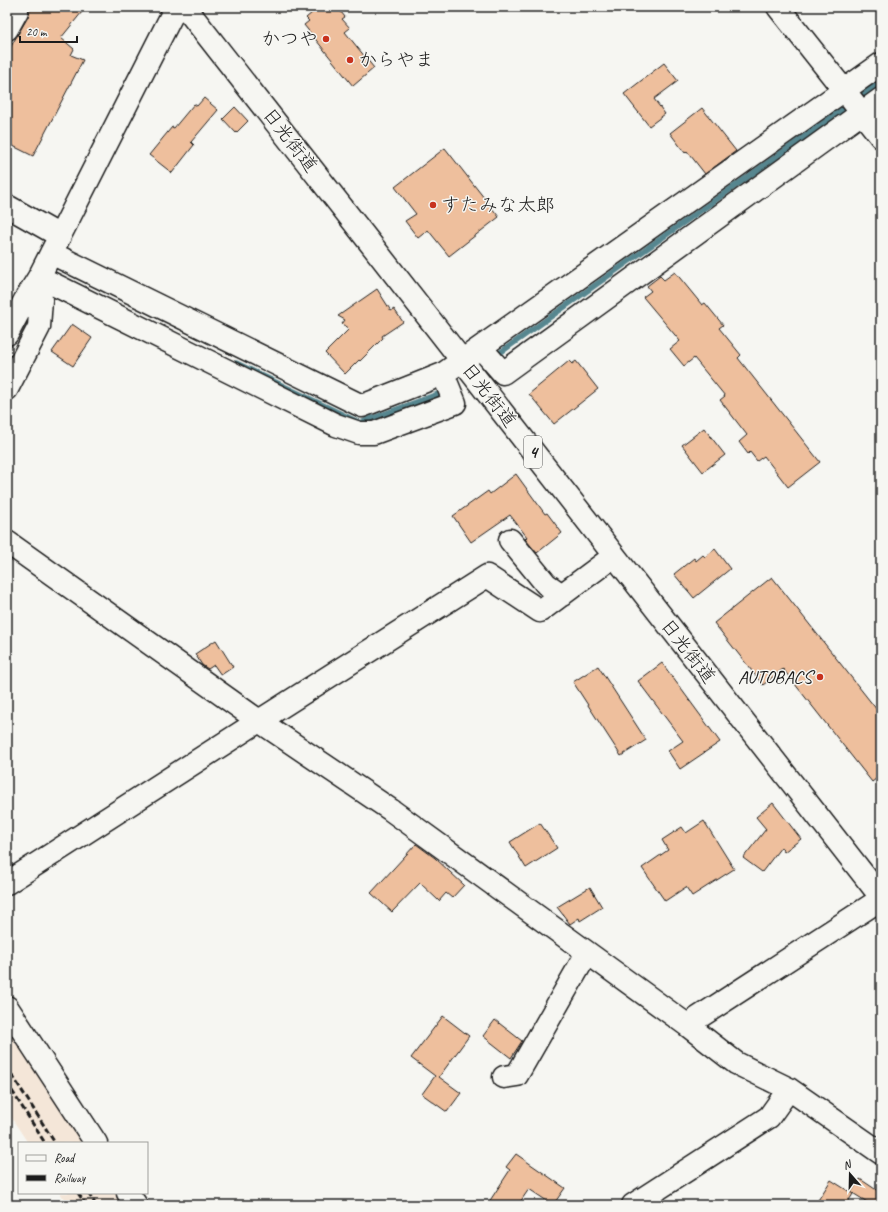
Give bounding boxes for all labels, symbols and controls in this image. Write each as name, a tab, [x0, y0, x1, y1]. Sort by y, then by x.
scale bar	[20, 18, 77, 44]
text: 20 m	[26, 24, 48, 40]
place label: かつや	[261, 27, 318, 51]
marker: かつや	[321, 34, 331, 44]
place label: からやま	[358, 48, 434, 72]
marker: からやま	[345, 55, 355, 65]
street label: 日光街道	[257, 103, 323, 177]
place label: すたみな太郎	[441, 193, 555, 217]
marker: すたみな太郎	[428, 200, 438, 210]
street label: 日光街道	[456, 358, 522, 432]
road number: 4	[524, 436, 542, 468]
street label: 日光街道	[655, 614, 721, 688]
place label: AUTOBACS	[738, 665, 816, 689]
marker: AUTOBACS	[815, 672, 825, 682]
legend	[18, 1142, 148, 1194]
text: Road	[54, 1150, 76, 1166]
north arrow	[830, 1154, 870, 1194]
text: N	[841, 1156, 854, 1172]
text: Railway	[54, 1170, 86, 1186]

